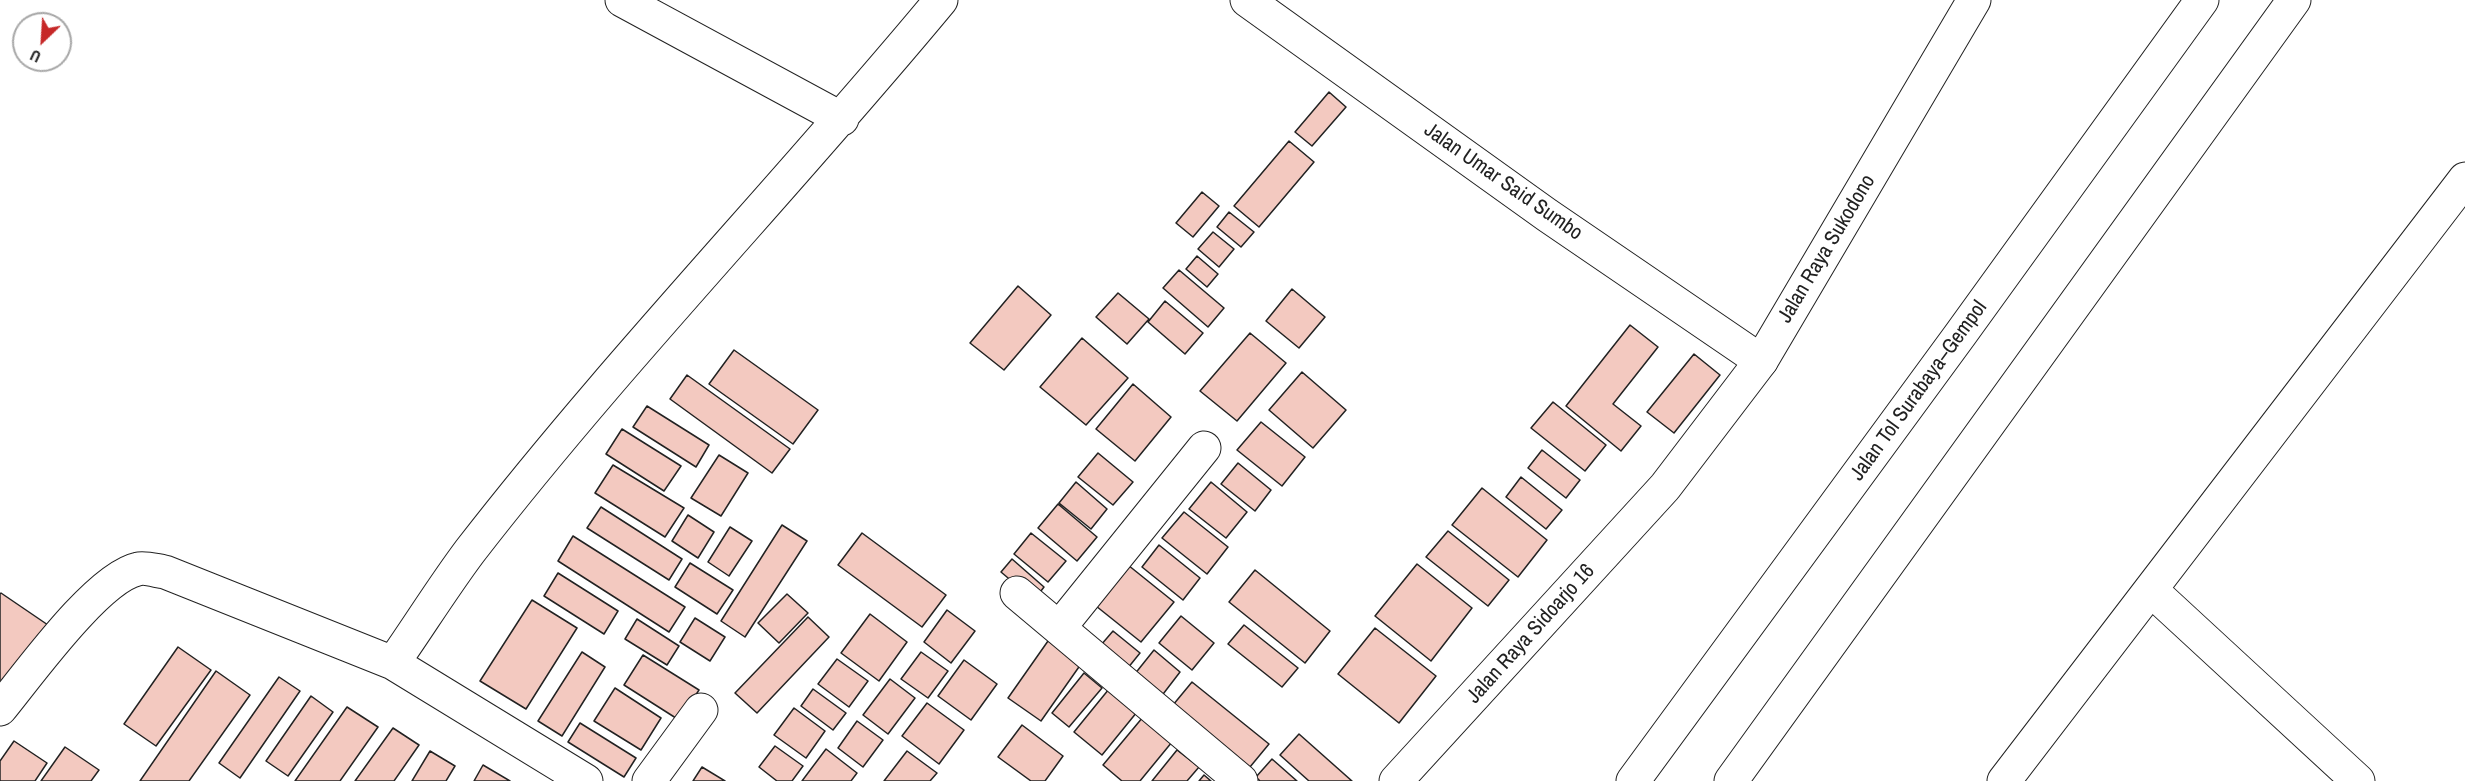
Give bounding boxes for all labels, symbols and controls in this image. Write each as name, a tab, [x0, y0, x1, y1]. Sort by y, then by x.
north arrow	[12, 12, 72, 72]
text: U	[26, 45, 44, 68]
street label: Jalan Umar Said Sumbo	[1419, 118, 1587, 246]
street label: Jalan Raya Sukodono	[1773, 170, 1881, 328]
street label: Jalan Tol Surabaya–Gempol	[1845, 296, 1993, 486]
street label: Jalan Raya Sidoarjo 16	[1462, 559, 1600, 709]

